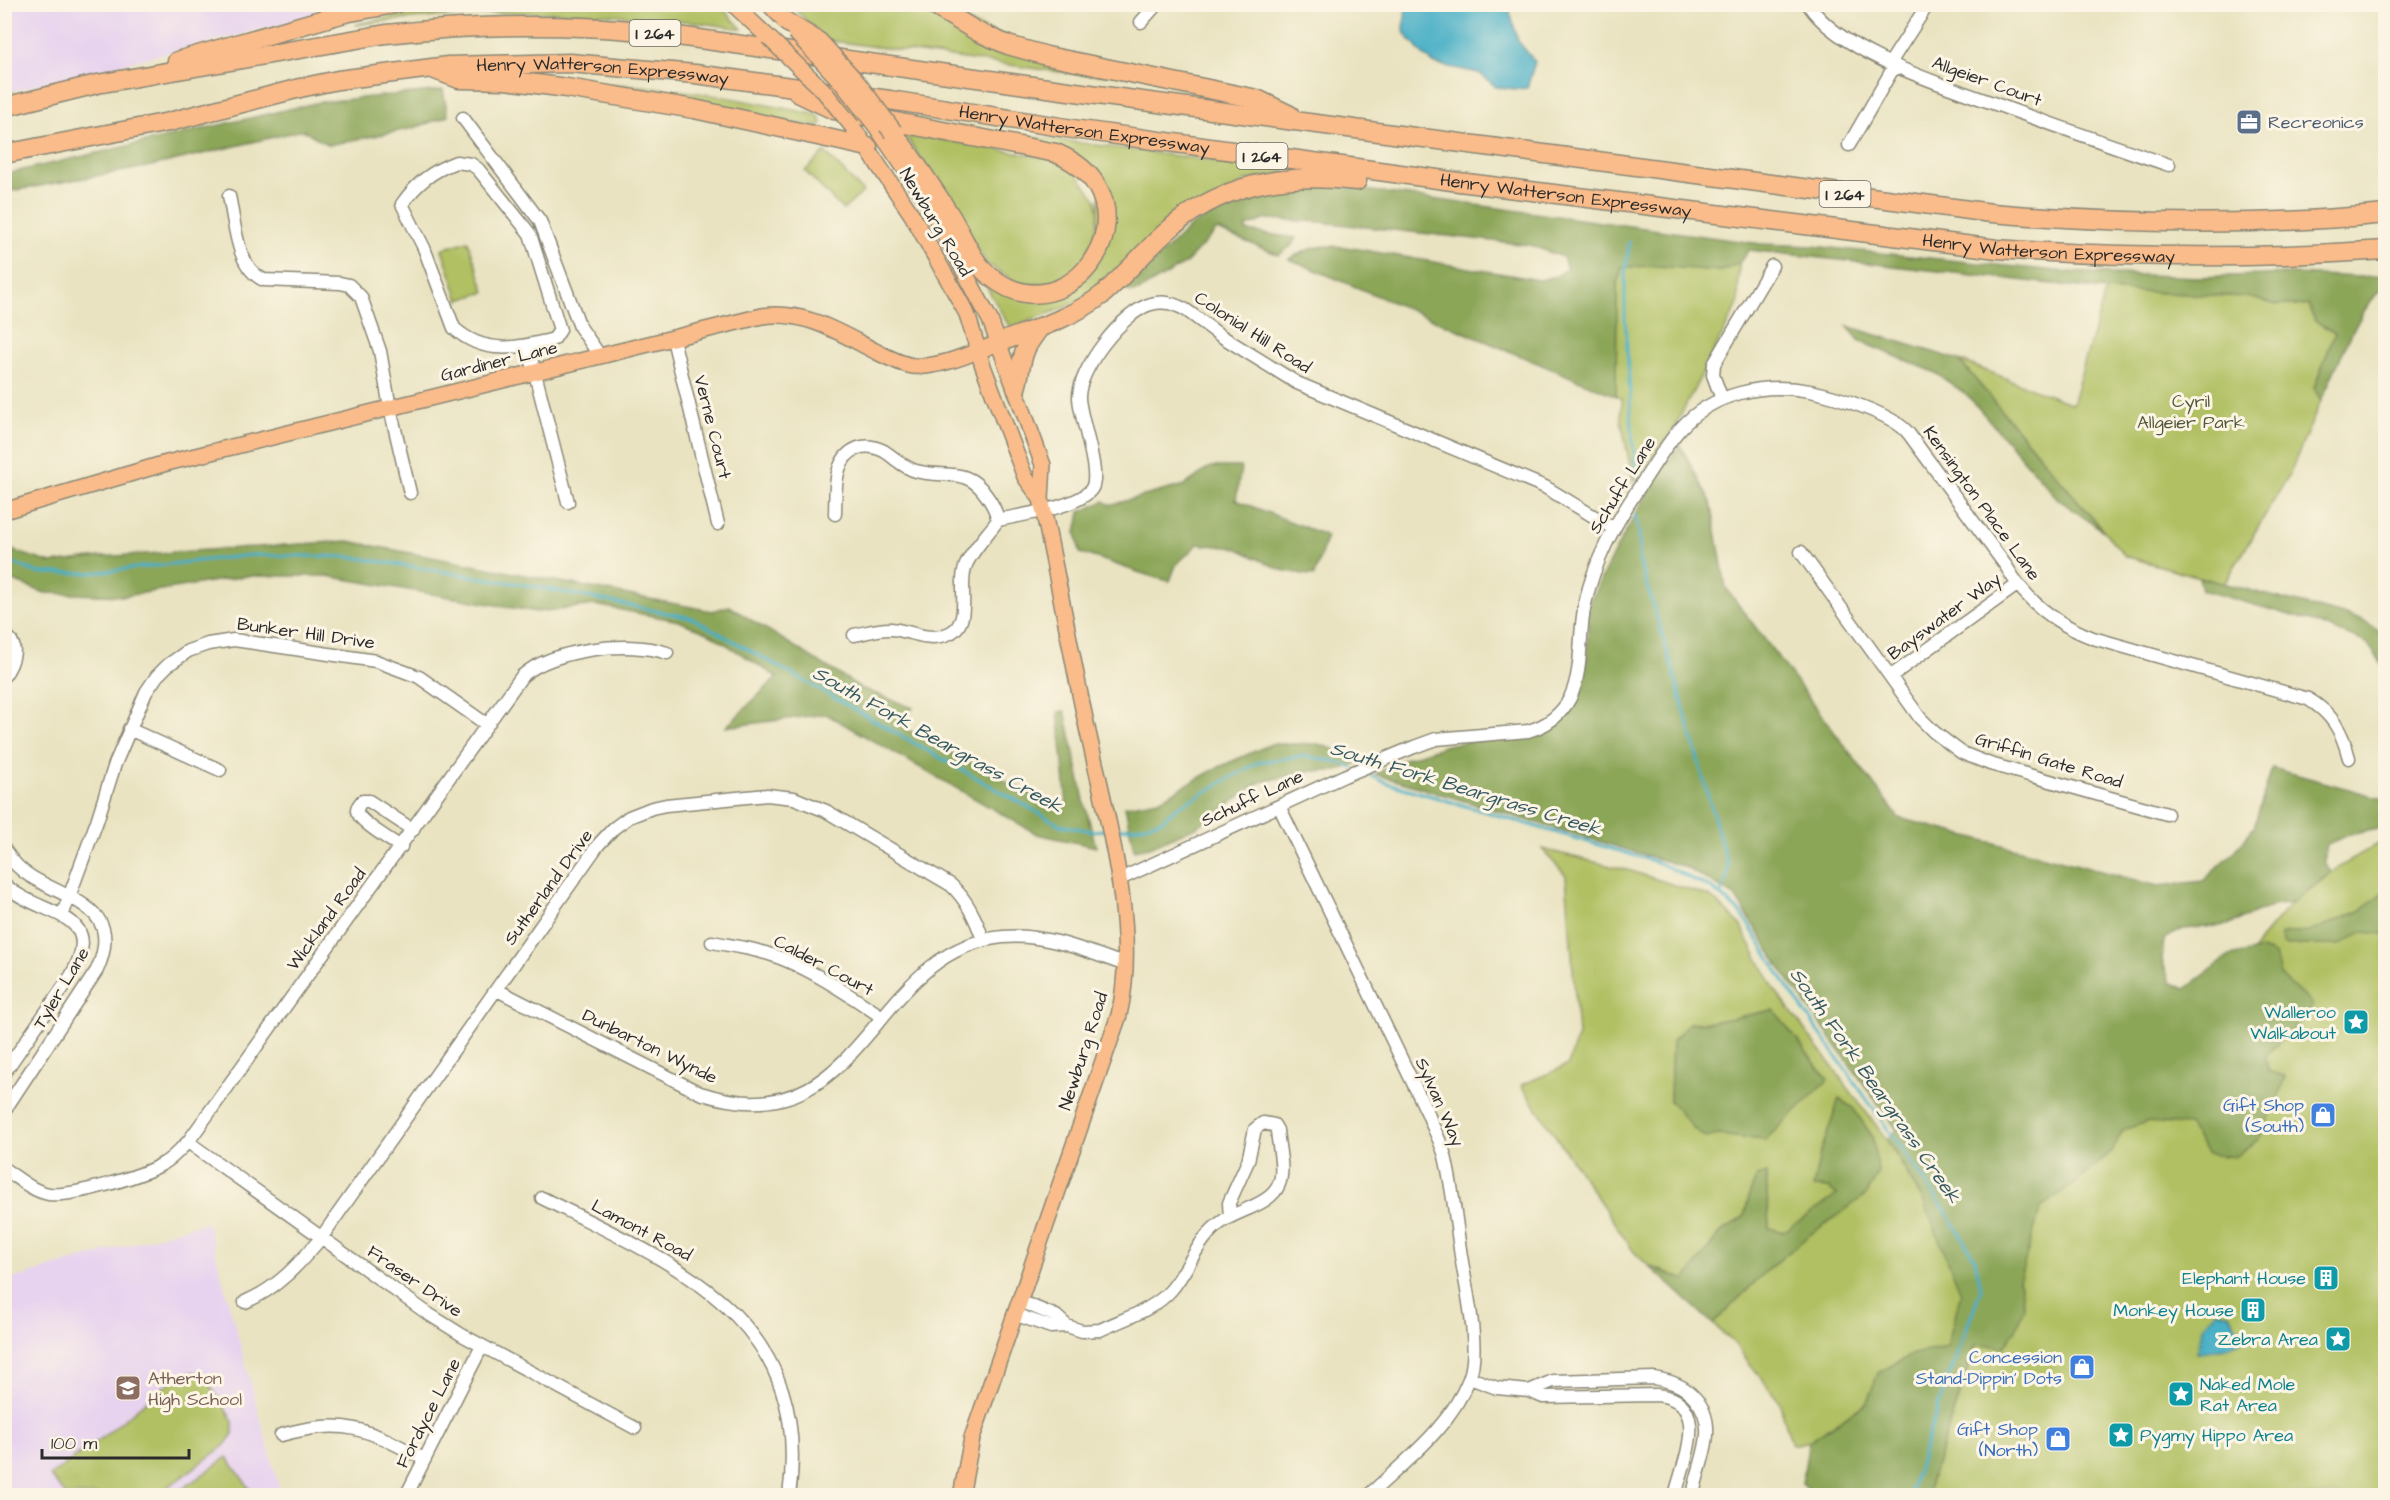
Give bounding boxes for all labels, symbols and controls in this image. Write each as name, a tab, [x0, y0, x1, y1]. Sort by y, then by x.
road number: I 264	[630, 20, 680, 46]
street label: Allgeier Court	[1928, 50, 2046, 114]
street label: Henry Watterson Expressway	[476, 51, 730, 92]
street label: Henry Watterson Expressway	[957, 99, 1211, 162]
office icon: Recreonics	[2234, 107, 2264, 137]
place label: Recreonics	[2268, 110, 2364, 135]
road number: I 264	[1236, 143, 1288, 169]
street label: Newburg Road	[892, 163, 978, 282]
street label: Henry Watterson Expressway	[1439, 168, 1693, 225]
road number: I 264	[1820, 181, 1870, 207]
street label: Henry Watterson Expressway	[1921, 228, 2175, 270]
street label: Colonial Hill Road	[1189, 285, 1316, 380]
street label: Gardiner Lane	[438, 335, 560, 388]
street label: Verne Court	[688, 373, 738, 482]
park label: Cyril Allgeier Park	[2137, 389, 2245, 436]
street label: Kensington Place Lane	[1916, 421, 2046, 586]
street label: Schuff Lane	[1583, 432, 1662, 539]
street label: Bayswater Way	[1882, 567, 2007, 667]
street label: Bunker Hill Drive	[235, 611, 377, 656]
water label: South Fork Beargrass Creek	[807, 659, 1068, 822]
street label: Griffin Gate Road	[1972, 726, 2125, 795]
water label: South Fork Beargrass Creek	[1327, 734, 1605, 845]
street label: Schuff Lane	[1197, 764, 1308, 833]
street label: Sutherland Drive	[498, 824, 599, 950]
street label: Wickland Road	[281, 863, 372, 976]
street label: Calder Court	[769, 929, 879, 1003]
street label: Tyler Lane	[27, 943, 97, 1034]
water label: South Fork Beargrass Creek	[1782, 962, 1968, 1210]
street label: Newburg Road	[1053, 989, 1115, 1114]
place label: Walleroo Walkabout	[2250, 1000, 2337, 1046]
street label: Dunbarton Wynde	[578, 1003, 722, 1091]
place icon: Walleroo Walkabout	[2341, 1007, 2371, 1037]
street label: Sylvan Way	[1408, 1054, 1470, 1151]
place label: Gift Shop (South)	[2223, 1093, 2304, 1139]
shop icon: Gift Shop (South)	[2308, 1100, 2338, 1130]
street label: Lamont Road	[587, 1193, 696, 1267]
street label: Fraser Drive	[362, 1239, 468, 1324]
building icon: Elephant House	[2311, 1263, 2341, 1293]
place label: Elephant House	[2182, 1266, 2306, 1291]
building icon: Monkey House	[2238, 1295, 2268, 1325]
place label: Monkey House	[2113, 1298, 2234, 1324]
place icon: Zebra Area	[2323, 1324, 2353, 1354]
place label: Zebra Area	[2217, 1327, 2318, 1352]
place label: Concession Stand-Dippin' Dots	[1916, 1345, 2062, 1391]
shop icon: Concession Stand-Dippin' Dots	[2067, 1352, 2097, 1382]
street label: Fordyce Lane	[390, 1354, 468, 1473]
place label: Atherton High School	[148, 1366, 242, 1413]
place label: Naked Mole Rat Area	[2200, 1372, 2296, 1418]
school or university icon: Atherton High School	[113, 1373, 143, 1403]
place icon: Naked Mole Rat Area	[2166, 1379, 2196, 1409]
place label: Gift Shop (North)	[1957, 1417, 2038, 1463]
place icon: Pygmy Hippo Area	[2106, 1420, 2136, 1450]
scale bar	[42, 1422, 189, 1460]
place label: Pygmy Hippo Area	[2140, 1423, 2293, 1449]
shop icon: Gift Shop (North)	[2043, 1424, 2073, 1454]
text: 100 m	[51, 1431, 97, 1456]

